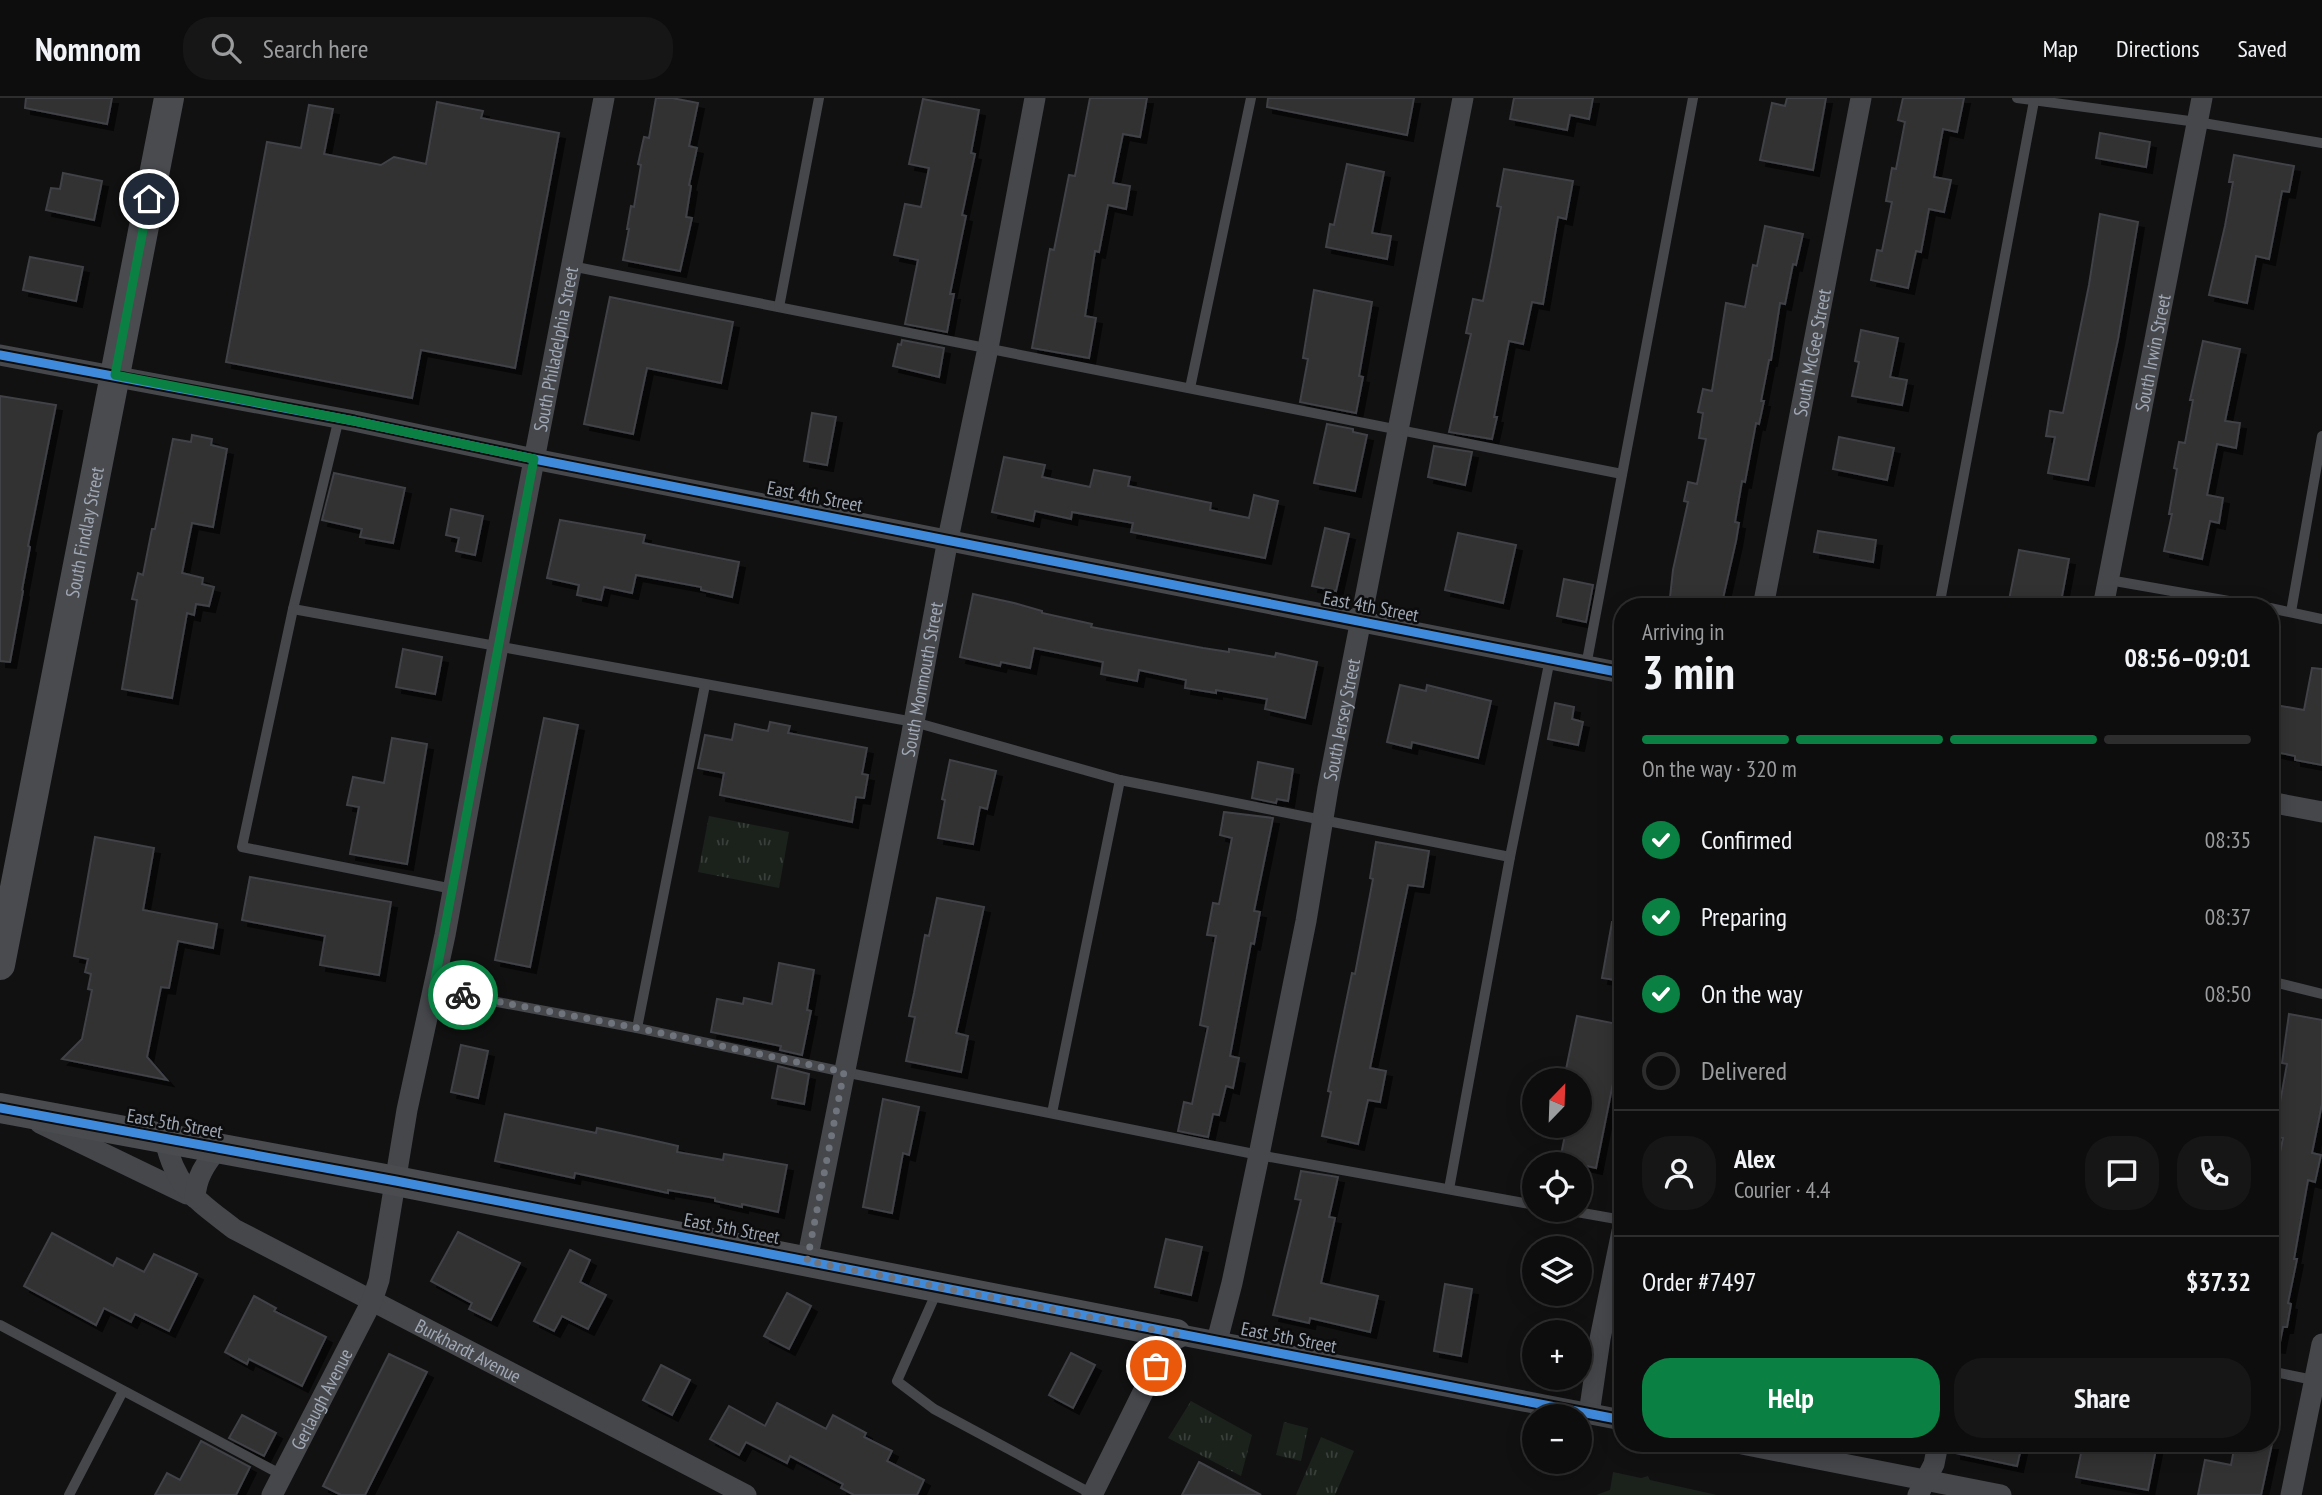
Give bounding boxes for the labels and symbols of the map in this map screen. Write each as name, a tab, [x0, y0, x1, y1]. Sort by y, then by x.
pin	[119, 169, 179, 229]
street label: South Philadelphia Street	[528, 264, 583, 434]
street label: South McGee Street	[1788, 286, 1836, 419]
street label: South Irwin Street	[2129, 291, 2176, 413]
street label: South Findlay Street	[60, 464, 109, 600]
street label: East 4th Street	[765, 475, 866, 517]
street label: East 4th Street	[1321, 585, 1422, 627]
street label: South Monmouth Street	[896, 599, 948, 759]
street label: South Jersey Street	[1318, 656, 1365, 783]
courier	[428, 960, 498, 1030]
north arrow	[1522, 1068, 1592, 1138]
street label: East 5th Street	[125, 1103, 226, 1143]
street label: East 5th Street	[682, 1207, 783, 1249]
street label: Burkhardt Avenue	[411, 1313, 525, 1388]
street label: East 5th Street	[1239, 1316, 1340, 1358]
pin	[1126, 1336, 1186, 1396]
street label: Gerlaugh Avenue	[285, 1344, 358, 1454]

